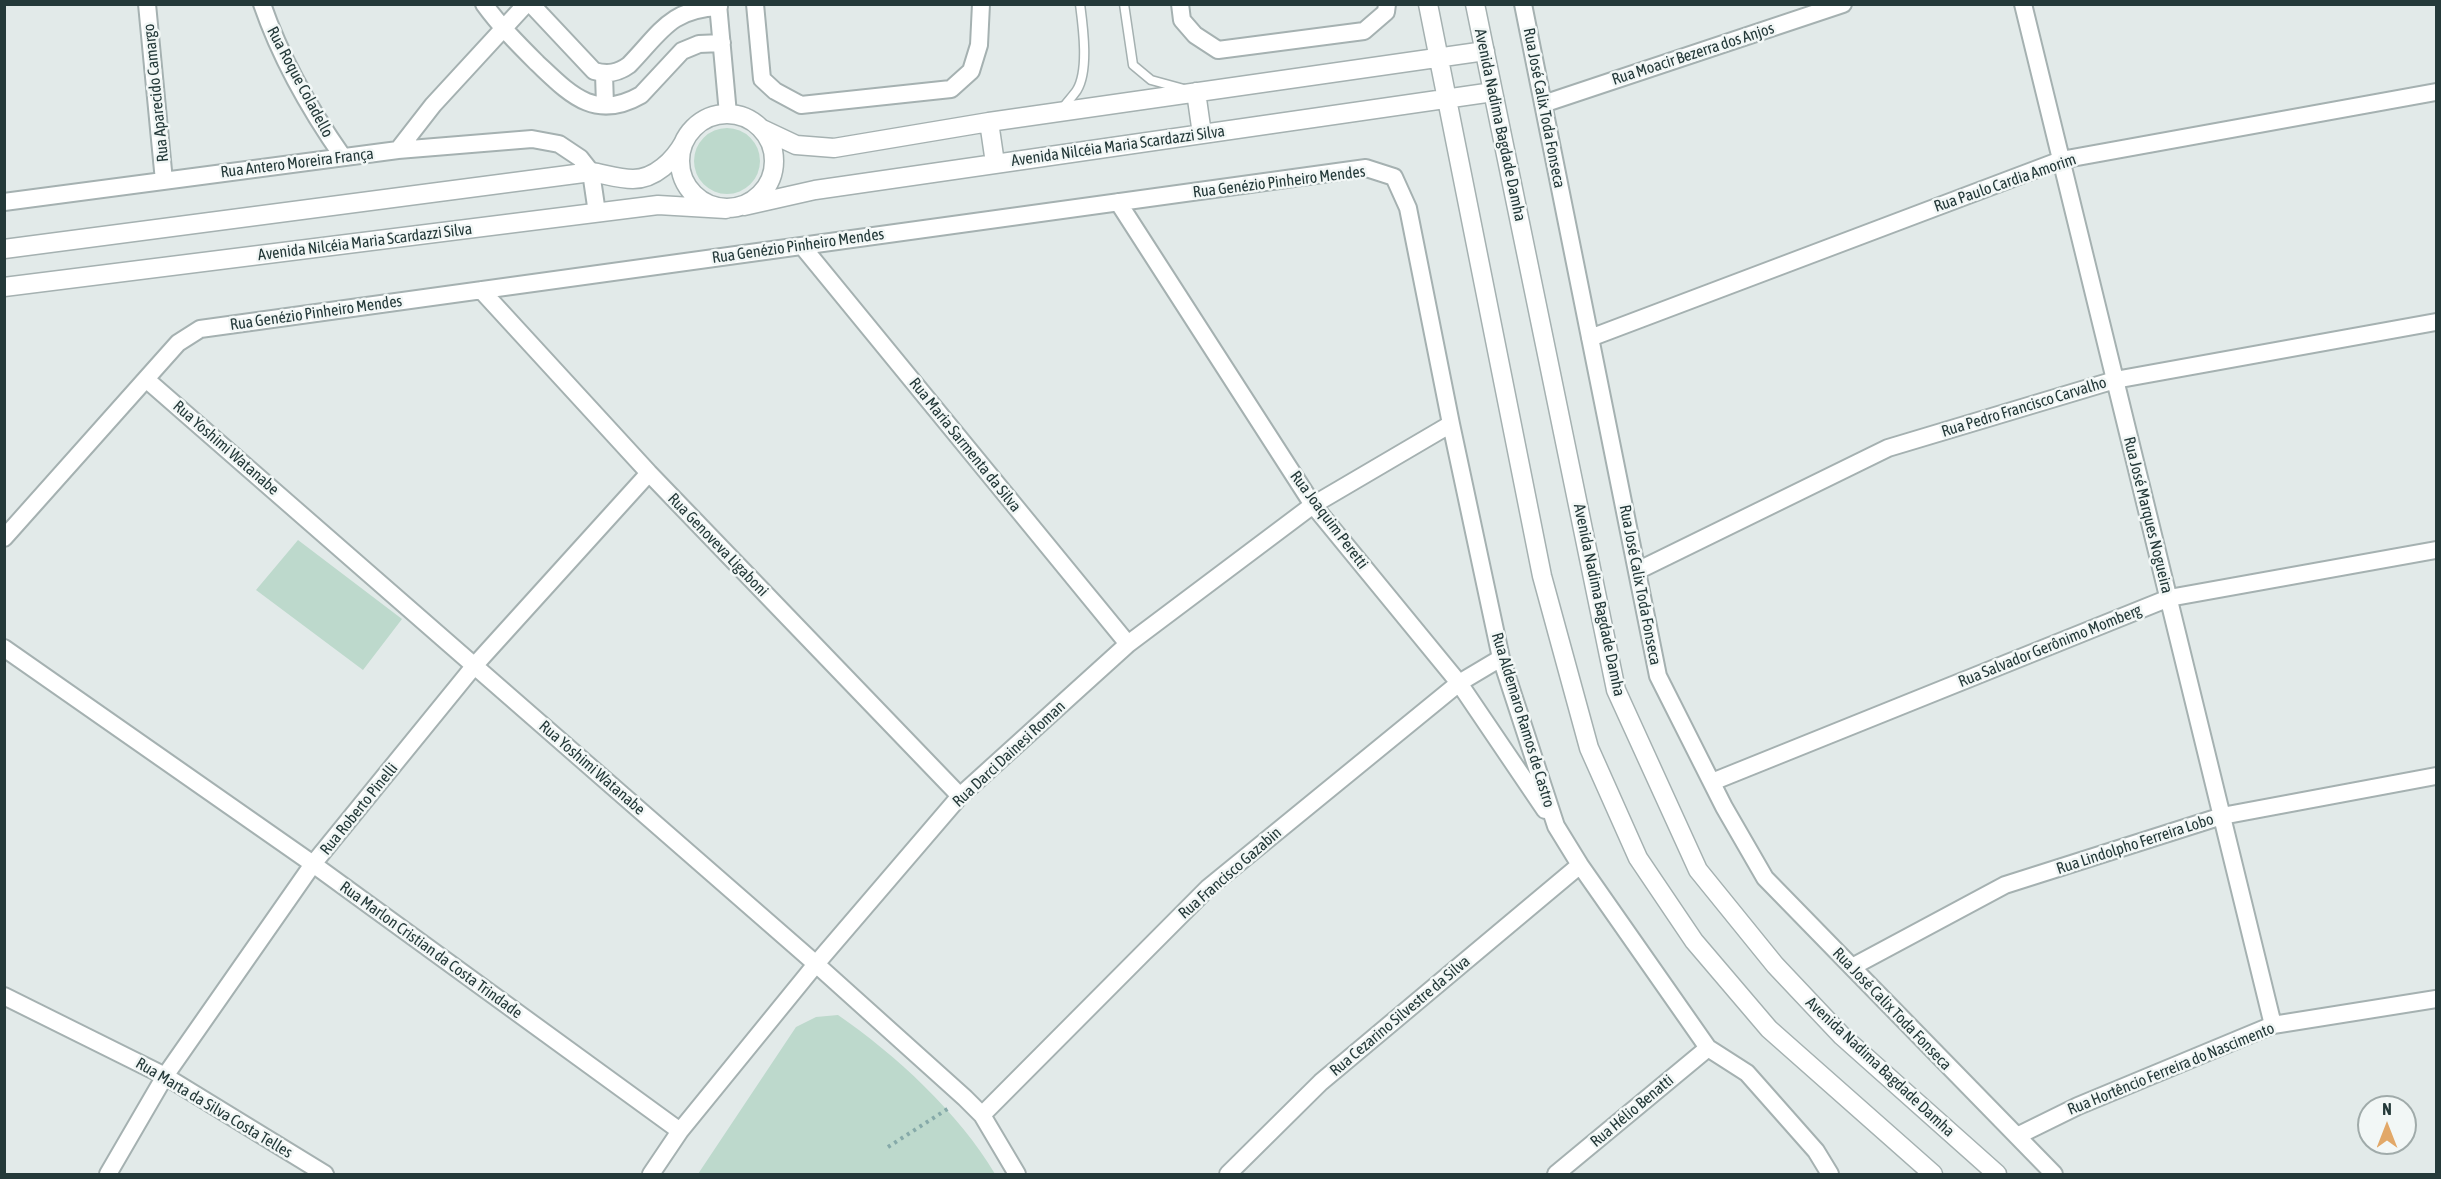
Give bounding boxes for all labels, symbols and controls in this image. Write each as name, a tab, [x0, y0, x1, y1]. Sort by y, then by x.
street label: Rua Moacir Bezerra dos Anjos	[1609, 19, 1777, 89]
street label: Rua Aparecido Camargo	[139, 23, 173, 163]
street label: Rua Roque Coladello	[263, 23, 337, 141]
street label: Rua José Calix Toda Fonseca	[1519, 26, 1569, 190]
street label: Avenida Nadima Bagdade Damha	[1470, 27, 1530, 223]
street label: Avenida Nilcéia Maria Scardazzi Silva	[1010, 121, 1226, 171]
street label: Rua Antero Moreira França	[219, 144, 375, 182]
street label: Rua Paulo Cardia Amorim	[1931, 150, 2079, 216]
street label: Rua Genézio Pinheiro Mendes	[1192, 162, 1366, 202]
street label: Avenida Nilcéia Maria Scardazzi Silva	[257, 219, 473, 265]
street label: Rua Genézio Pinheiro Mendes	[711, 224, 885, 268]
street label: Rua Genézio Pinheiro Mendes	[229, 291, 403, 335]
street label: Rua Pedro Francisco Carvalho	[1939, 373, 2109, 441]
street label: Rua Maria Sarmenta da Silva	[905, 374, 1025, 516]
street label: Rua Yoshimi Watanabe	[169, 397, 283, 499]
street label: Rua José Marques Nogueira	[2119, 435, 2177, 595]
street label: Rua Joaquim Peretti	[1286, 467, 1372, 573]
street label: Rua Genoveva Ligaboni	[664, 489, 772, 601]
street label: Avenida Nadima Bagdade Damha	[1569, 502, 1629, 698]
street label: Rua José Calix Toda Fonseca	[1615, 503, 1665, 667]
street label: Rua Salvador Gerônimo Momberg	[1956, 600, 2144, 692]
street label: Rua Aldemaro Ramos de Castro	[1487, 630, 1559, 810]
street label: Rua Darci Dainesi Roman	[949, 697, 1069, 811]
street label: Rua Yoshimi Watanabe	[535, 717, 649, 819]
street label: Rua Roberto Pinelli	[316, 759, 402, 859]
street label: Rua Lindolpho Ferreira Lobo	[2054, 810, 2216, 878]
street label: Rua Francisco Gazabin	[1175, 823, 1285, 923]
street label: Rua Marlon Cristian da Costa Trindade	[336, 877, 526, 1023]
street label: Rua José Calix Toda Fonseca	[1829, 944, 1955, 1074]
street label: Rua Cezarino Silvestre da Silva	[1326, 952, 1474, 1080]
street label: Avenida Nadima Bagdade Damha	[1802, 993, 1958, 1141]
street label: Rua Hortêncio Ferreira do Nascimento	[2065, 1019, 2277, 1119]
street label: Rua Marta da Silva Costa Telles	[132, 1054, 296, 1162]
street label: Rua Hélio Benatti	[1587, 1071, 1677, 1151]
north arrow	[2357, 1095, 2417, 1155]
text: N	[2382, 1100, 2392, 1118]

